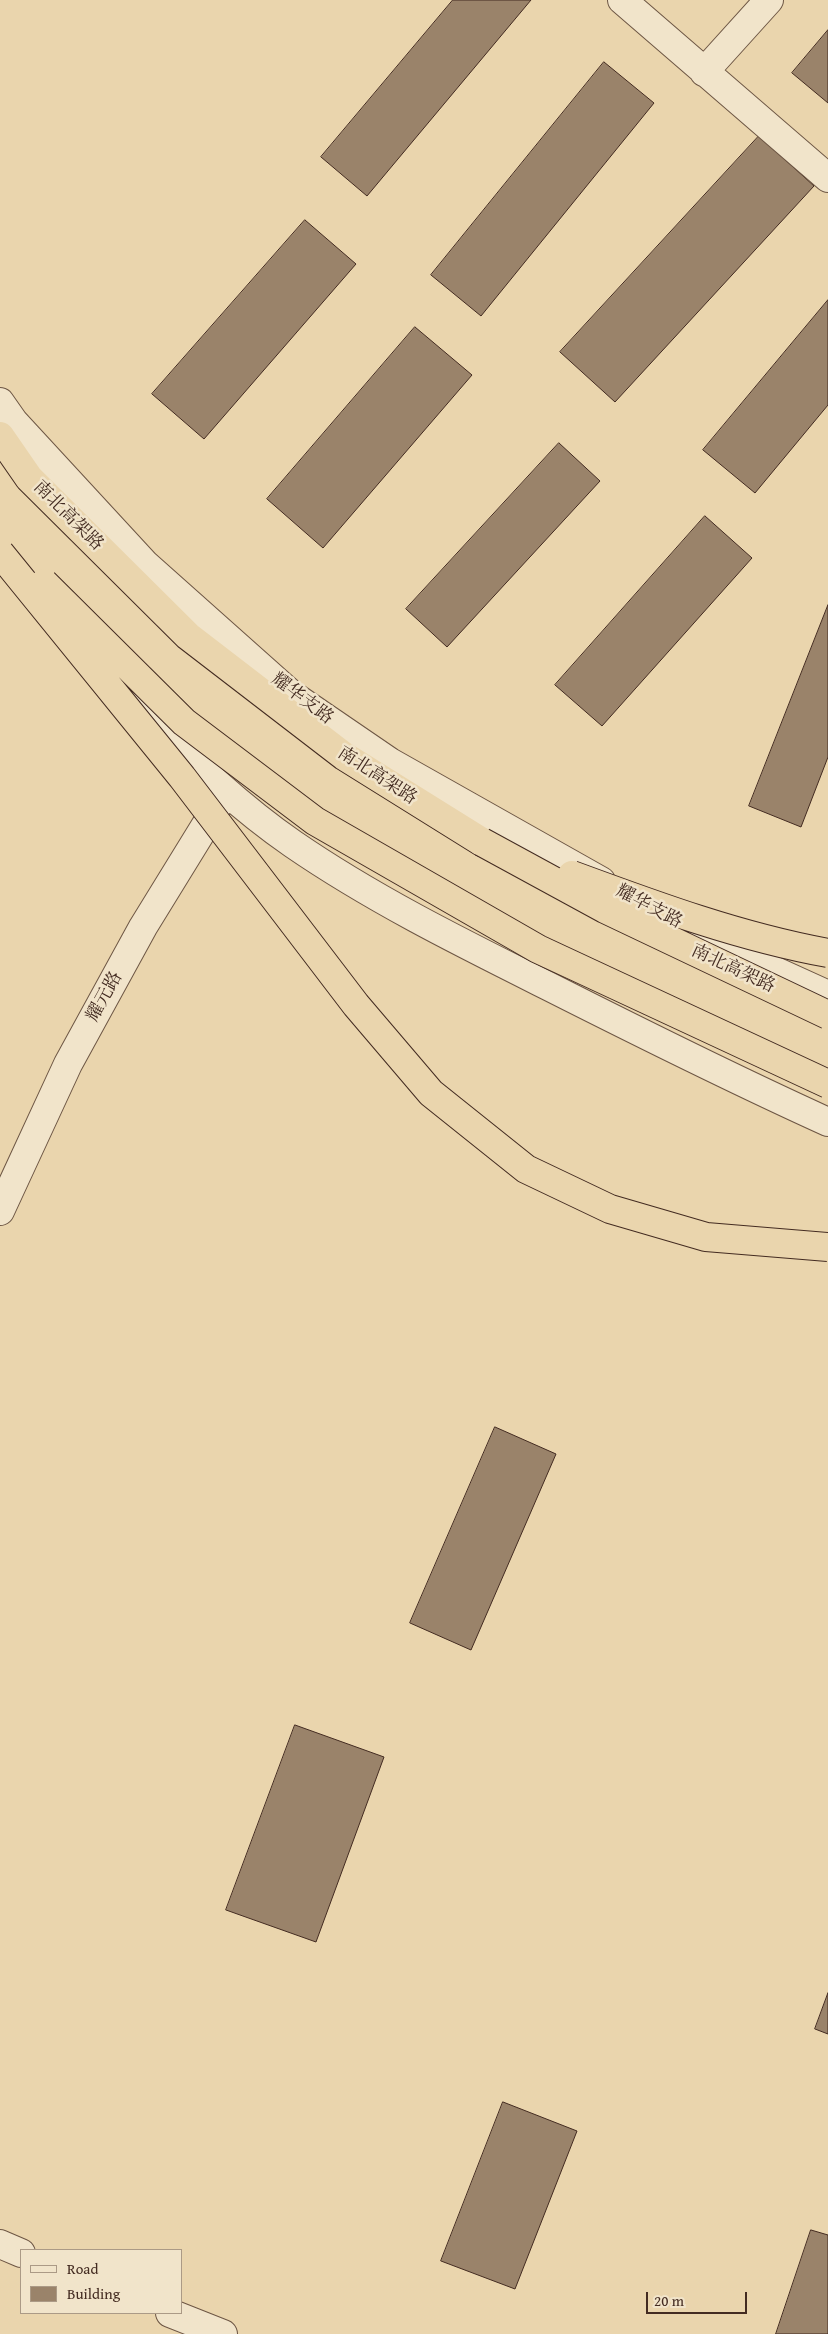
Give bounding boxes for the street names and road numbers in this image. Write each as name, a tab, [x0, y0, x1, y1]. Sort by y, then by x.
street label: 南北高架路	[29, 477, 107, 555]
street label: 耀华支路	[267, 669, 337, 729]
street label: 南北高架路	[333, 742, 421, 810]
street label: 耀华支路	[612, 881, 686, 933]
street label: 南北高架路	[688, 940, 778, 998]
street label: 耀元路	[82, 968, 128, 1026]

